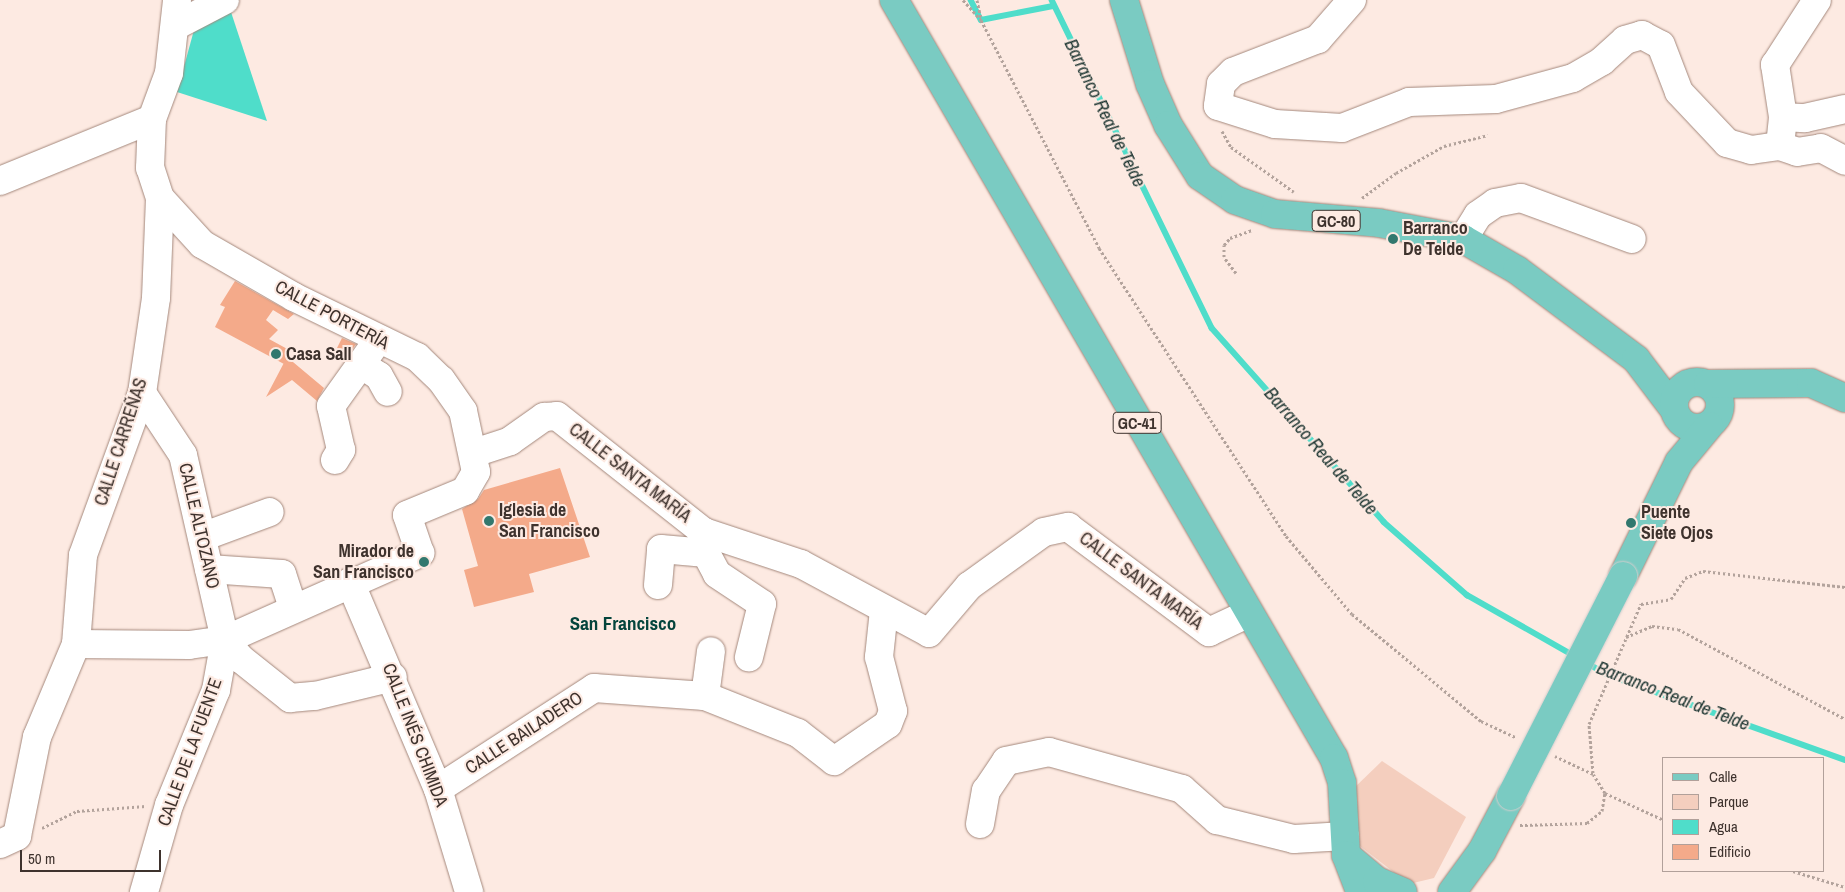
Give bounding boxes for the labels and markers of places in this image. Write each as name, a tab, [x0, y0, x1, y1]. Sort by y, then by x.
place label: Barranco De Telde	[1403, 218, 1468, 260]
marker: Barranco De Telde	[1387, 233, 1399, 245]
place label: Casa Sall	[286, 343, 352, 365]
marker: Casa Sall	[270, 348, 282, 360]
place label: Iglesia de San Francisco	[499, 500, 600, 542]
place label: Puente Siete Ojos	[1641, 502, 1713, 544]
marker: Iglesia de San Francisco	[483, 515, 495, 527]
marker: Puente Siete Ojos	[1625, 517, 1637, 529]
place label: Mirador de San Francisco	[313, 541, 414, 584]
marker: Mirador de San Francisco	[418, 556, 430, 568]

